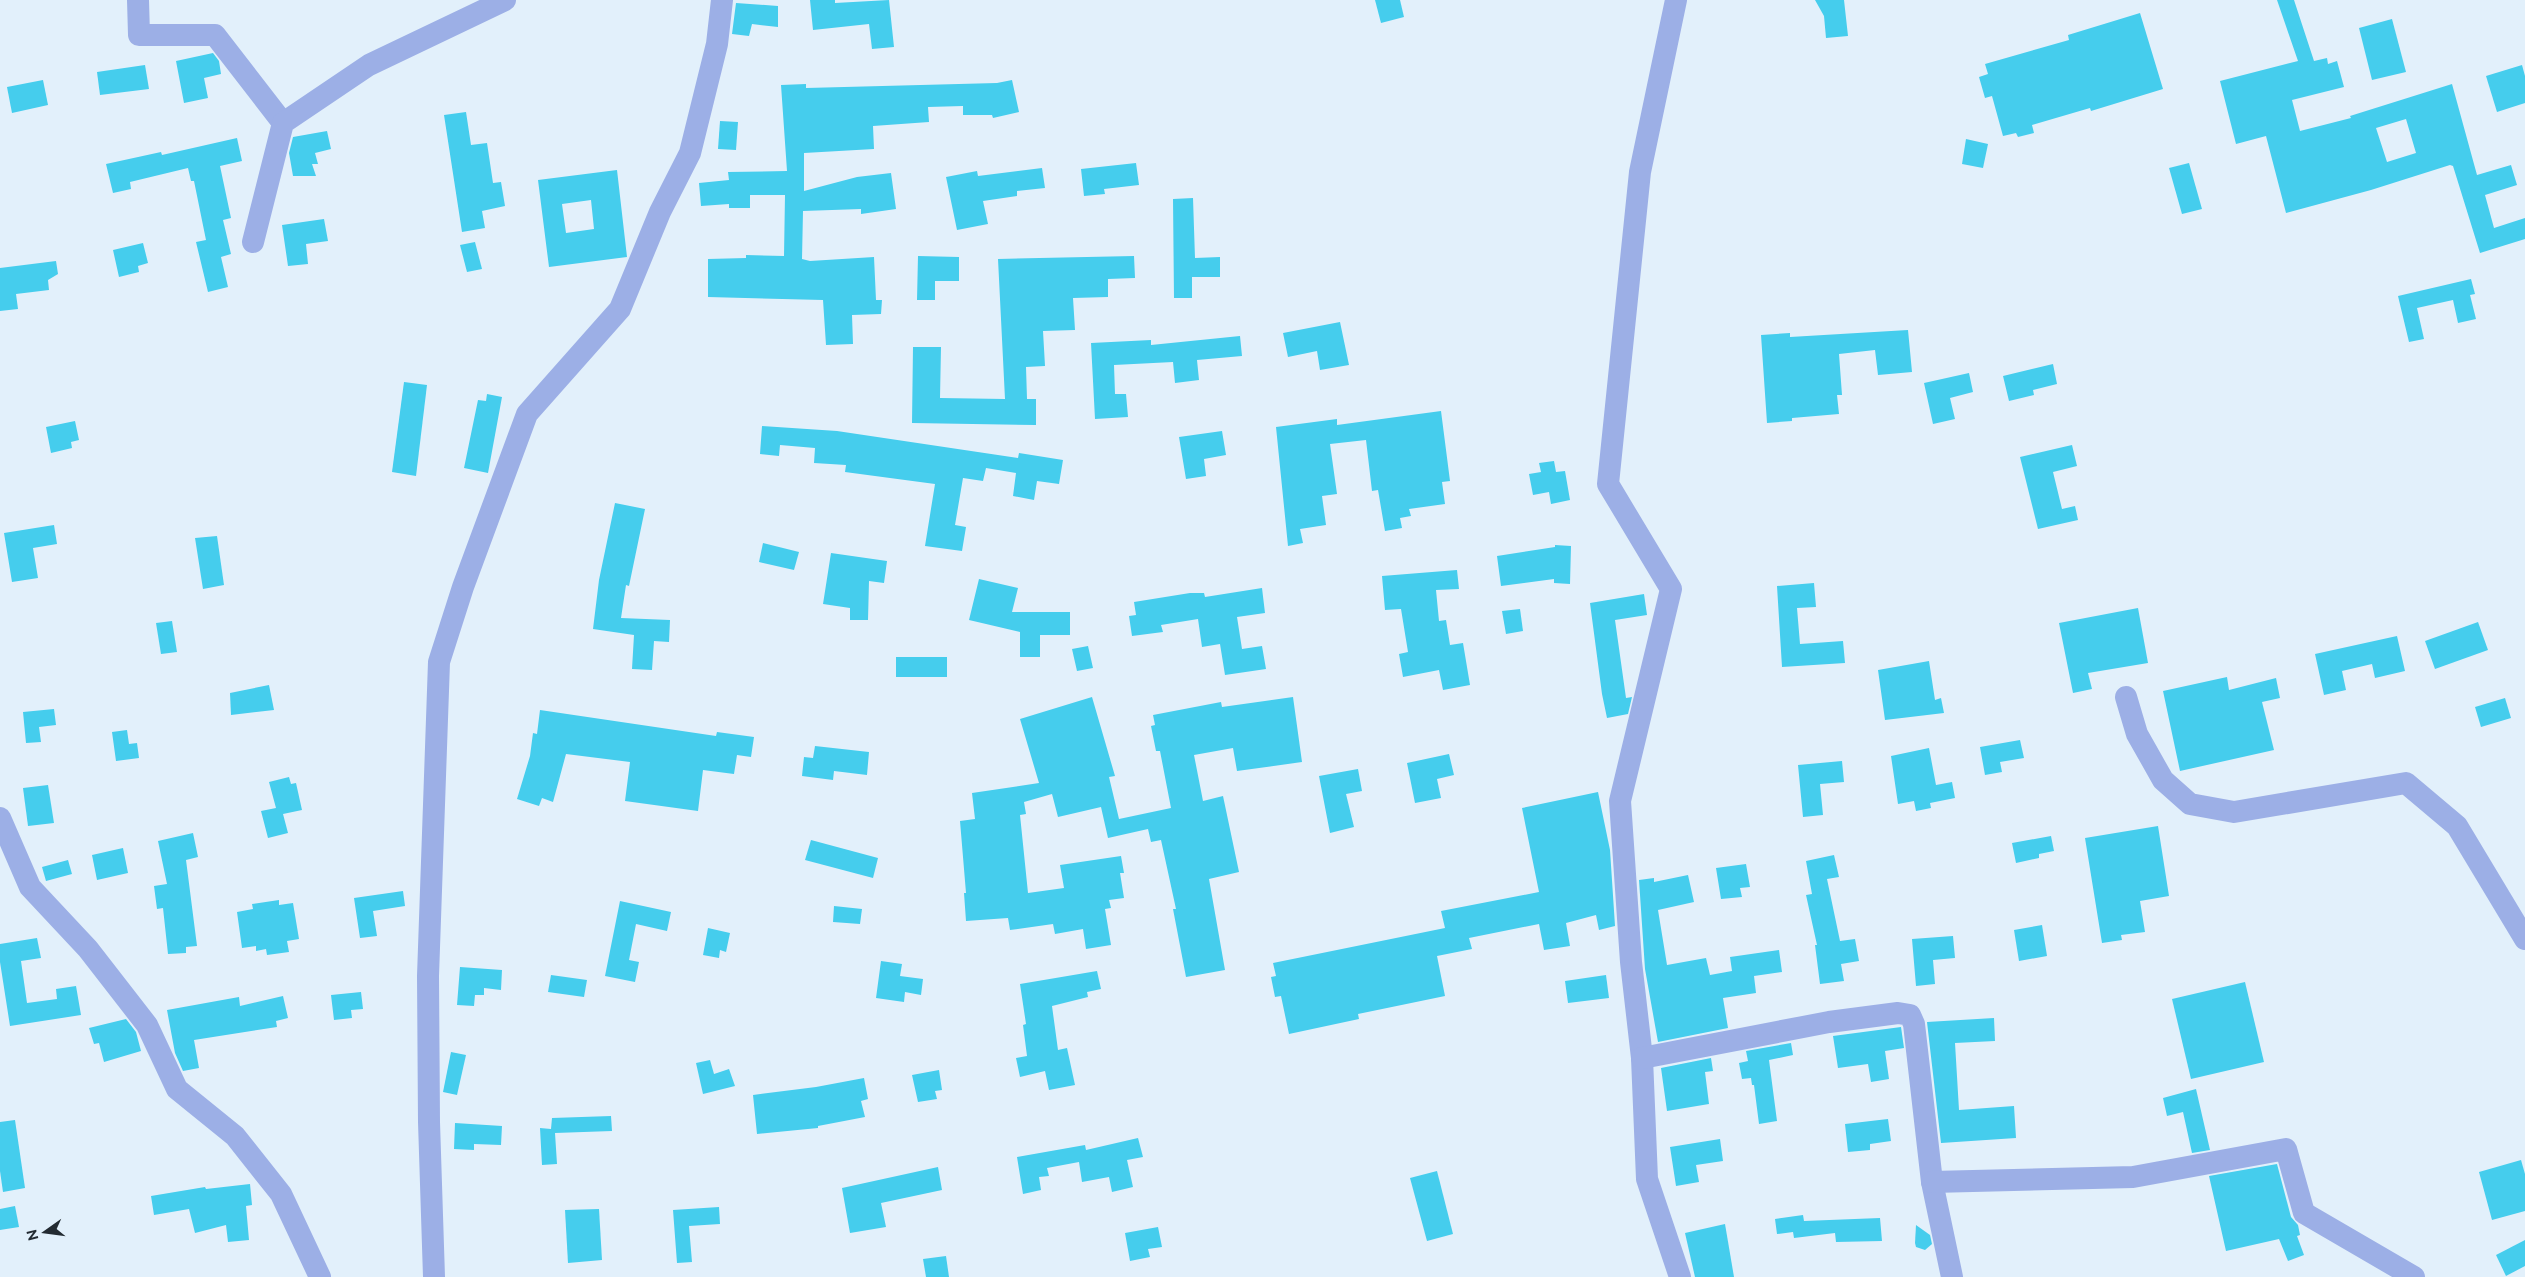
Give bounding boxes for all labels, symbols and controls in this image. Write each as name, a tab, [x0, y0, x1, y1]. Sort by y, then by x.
north arrow	[20, 1207, 70, 1257]
text: N	[23, 1228, 41, 1242]

